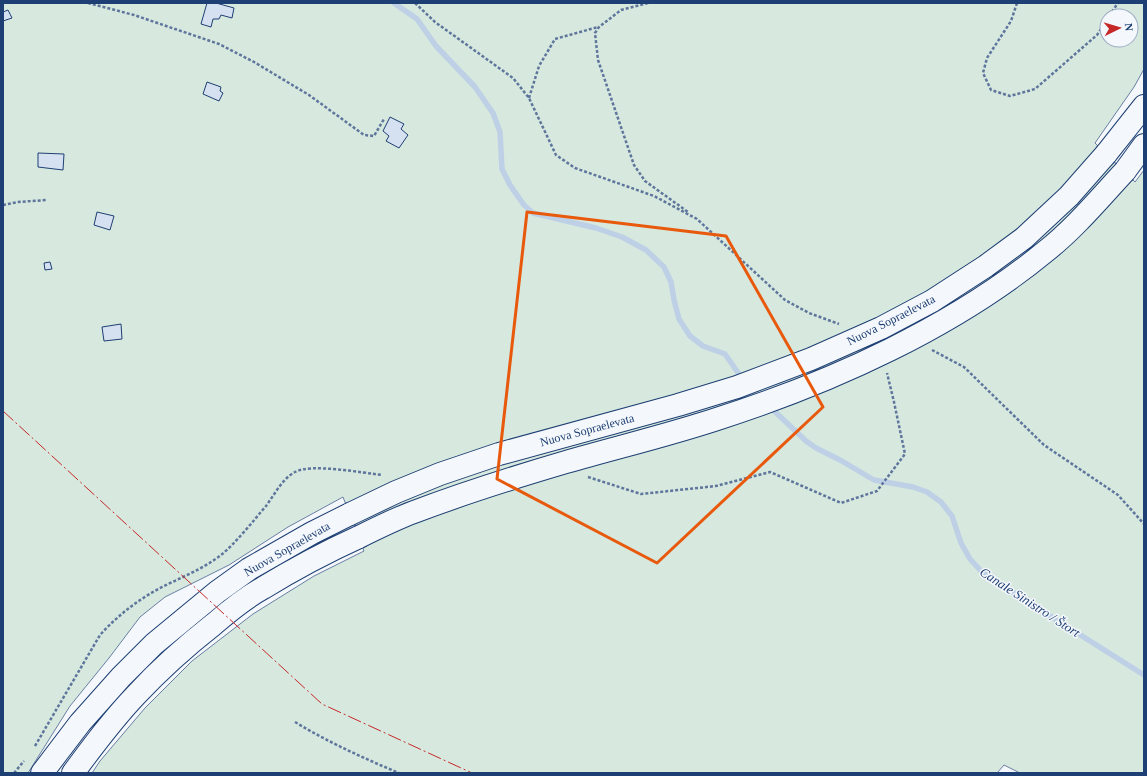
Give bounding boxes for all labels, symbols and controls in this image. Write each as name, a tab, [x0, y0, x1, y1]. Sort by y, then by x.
north arrow	[1099, 8, 1139, 48]
text: N	[1123, 23, 1135, 32]
street label: Nuova Sopraelevata	[845, 291, 938, 348]
street label: Nuova Sopraelevata	[538, 411, 636, 449]
street label: Nuova Sopraelevata	[242, 518, 333, 579]
water label: Canale Sinistro / Štort	[977, 564, 1083, 640]

